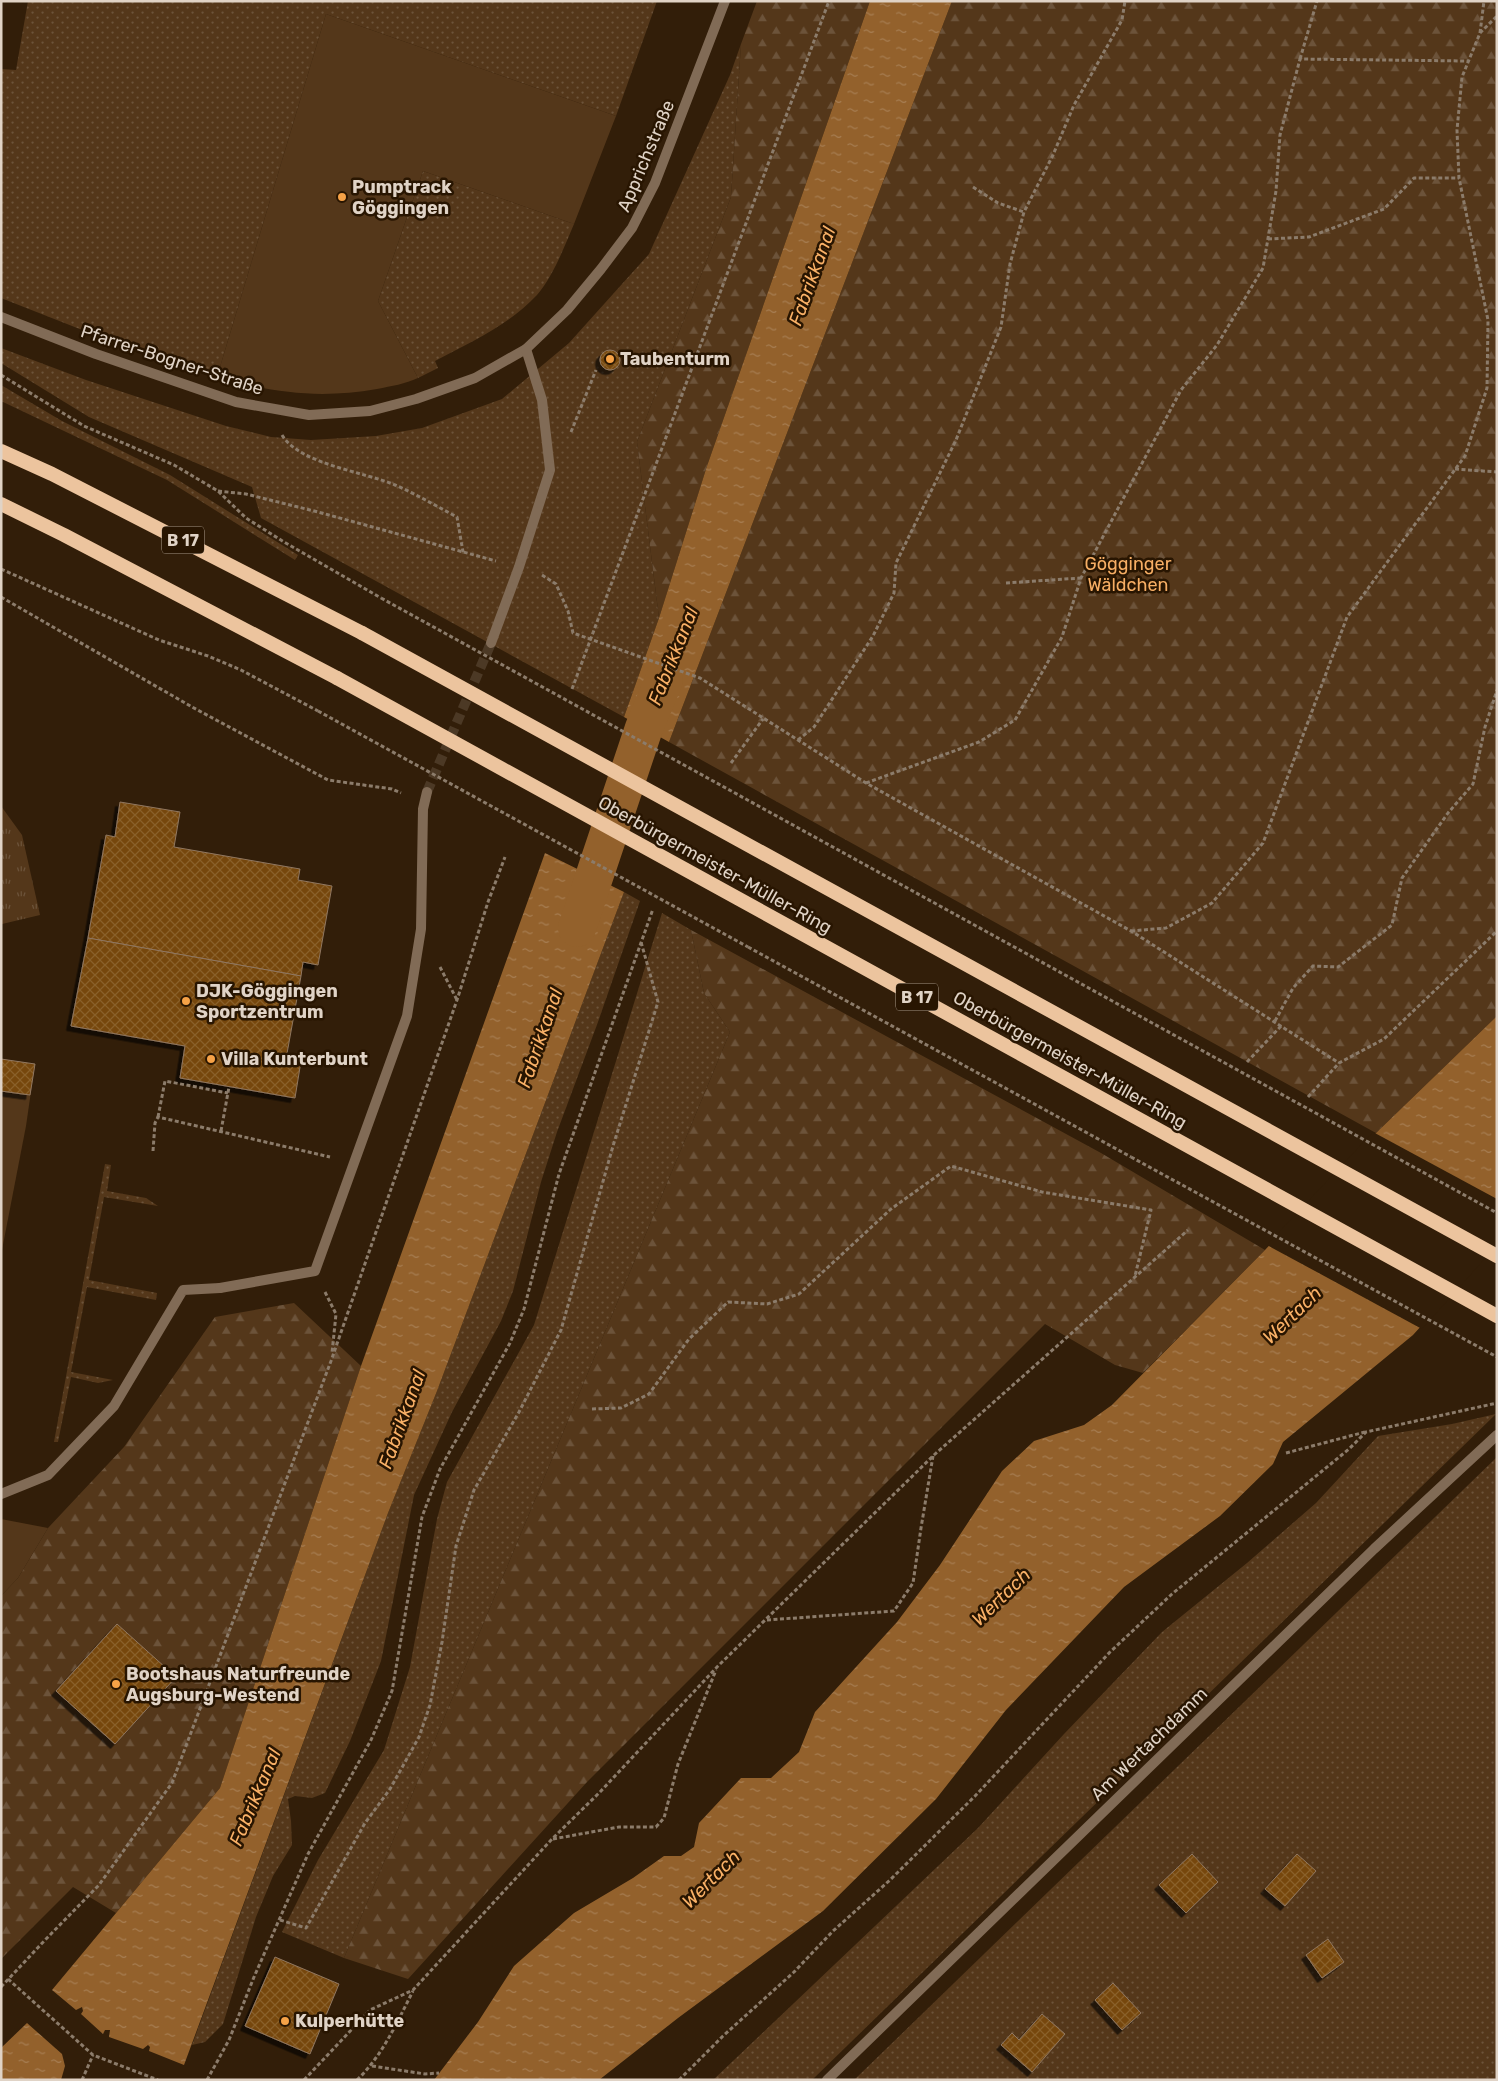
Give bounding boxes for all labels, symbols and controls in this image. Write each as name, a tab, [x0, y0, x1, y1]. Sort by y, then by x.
street label: Apprichstraße	[613, 97, 679, 215]
place label: Pumptrack Göggingen	[352, 176, 452, 219]
marker: Pumptrack Göggingen	[336, 191, 348, 203]
water label: Fabrikkanal	[783, 223, 841, 329]
street label: Pfarrer-Bogner-Straße	[78, 320, 266, 400]
place label: Taubenturm	[620, 348, 730, 370]
marker: Taubenturm	[604, 353, 616, 365]
road number: B 17	[162, 526, 204, 554]
park label: Gögginger Wäldchen	[1084, 553, 1172, 596]
water label: Fabrikkanal	[643, 603, 703, 708]
street label: Oberbürgermeister-Müller-Ring	[594, 791, 836, 939]
place label: DJK-Göggingen Sportzentrum	[196, 980, 338, 1023]
road number: B 17	[896, 984, 938, 1010]
water label: Fabrikkanal	[512, 985, 568, 1091]
street label: Oberbürgermeister-Müller-Ring	[949, 986, 1191, 1134]
marker: DJK-Göggingen Sportzentrum	[180, 995, 192, 1007]
place label: Villa Kunterbunt	[221, 1048, 368, 1070]
marker: Villa Kunterbunt	[205, 1053, 217, 1065]
water label: Wertach	[1258, 1281, 1326, 1349]
water label: Fabrikkanal	[373, 1366, 431, 1472]
water label: Wertach	[967, 1563, 1035, 1631]
place label: Bootshaus Naturfreunde Augsburg-Westend	[126, 1663, 350, 1706]
marker: Bootshaus Naturfreunde Augsburg-Westend	[110, 1678, 122, 1690]
street label: Am Wertachdamm	[1086, 1683, 1212, 1805]
water label: Fabrikkanal	[224, 1745, 286, 1849]
water label: Wertach	[677, 1845, 745, 1913]
place label: Kulperhütte	[295, 2010, 405, 2032]
marker: Kulperhütte	[279, 2015, 291, 2027]

